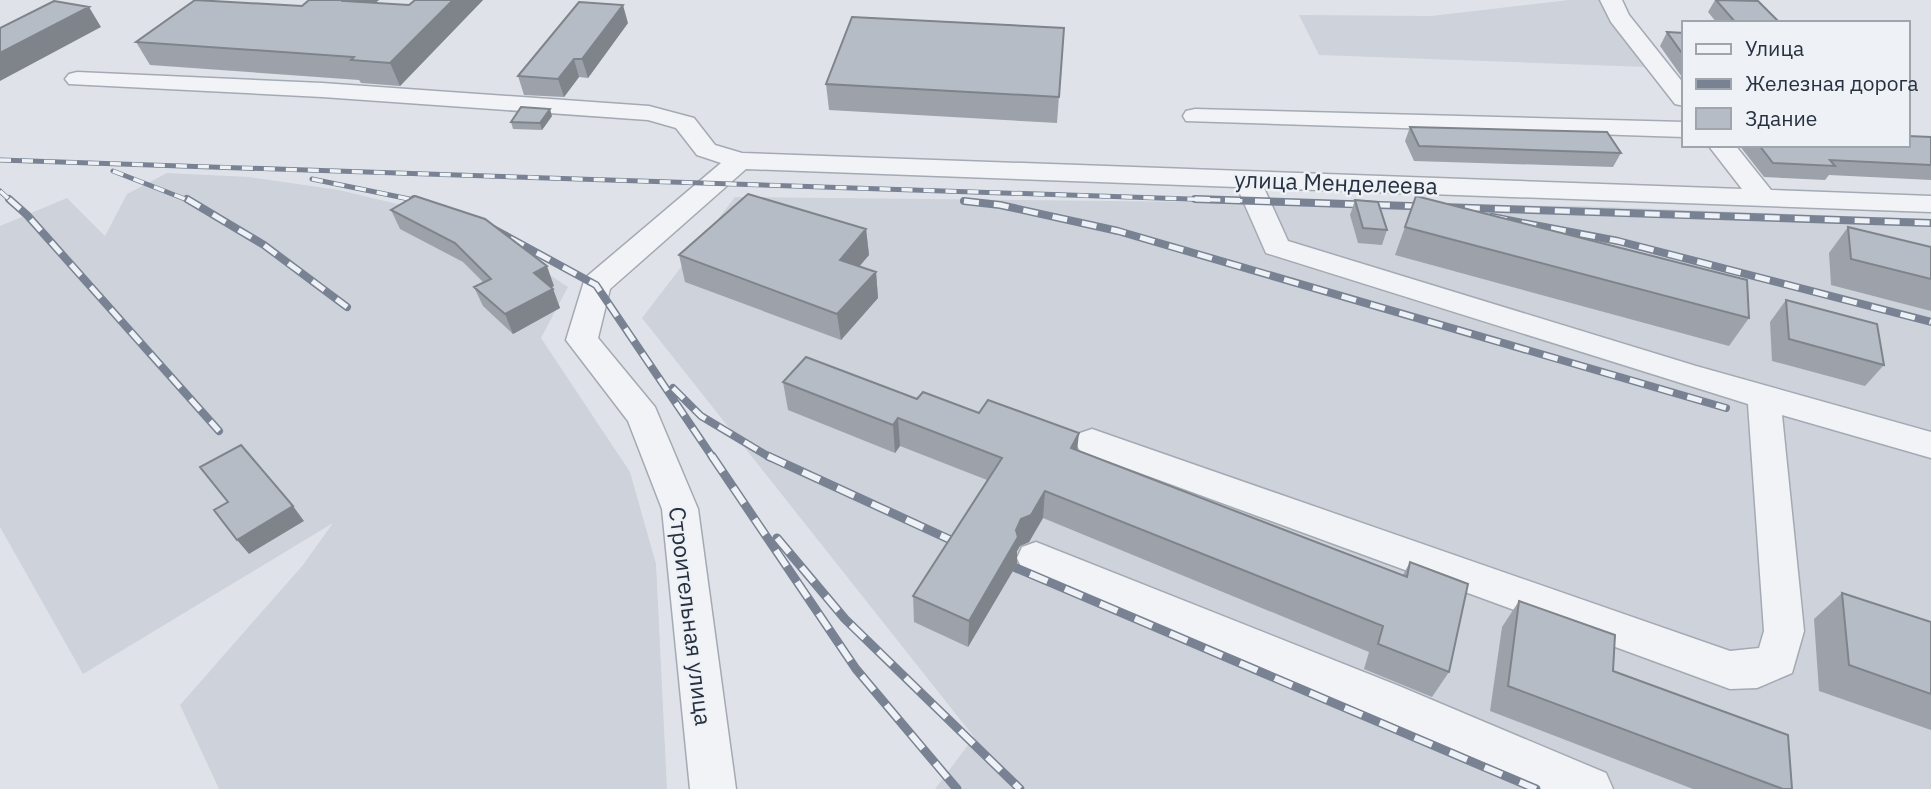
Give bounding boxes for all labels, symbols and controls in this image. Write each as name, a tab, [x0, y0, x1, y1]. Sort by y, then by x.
legend	[1682, 21, 1910, 147]
text: Улица	[1745, 34, 1804, 62]
text: Железная дорога	[1745, 69, 1918, 97]
text: Здание	[1745, 104, 1817, 132]
street label: улица Менделеева	[1234, 163, 1438, 201]
street label: Строительная улица	[663, 505, 719, 727]

